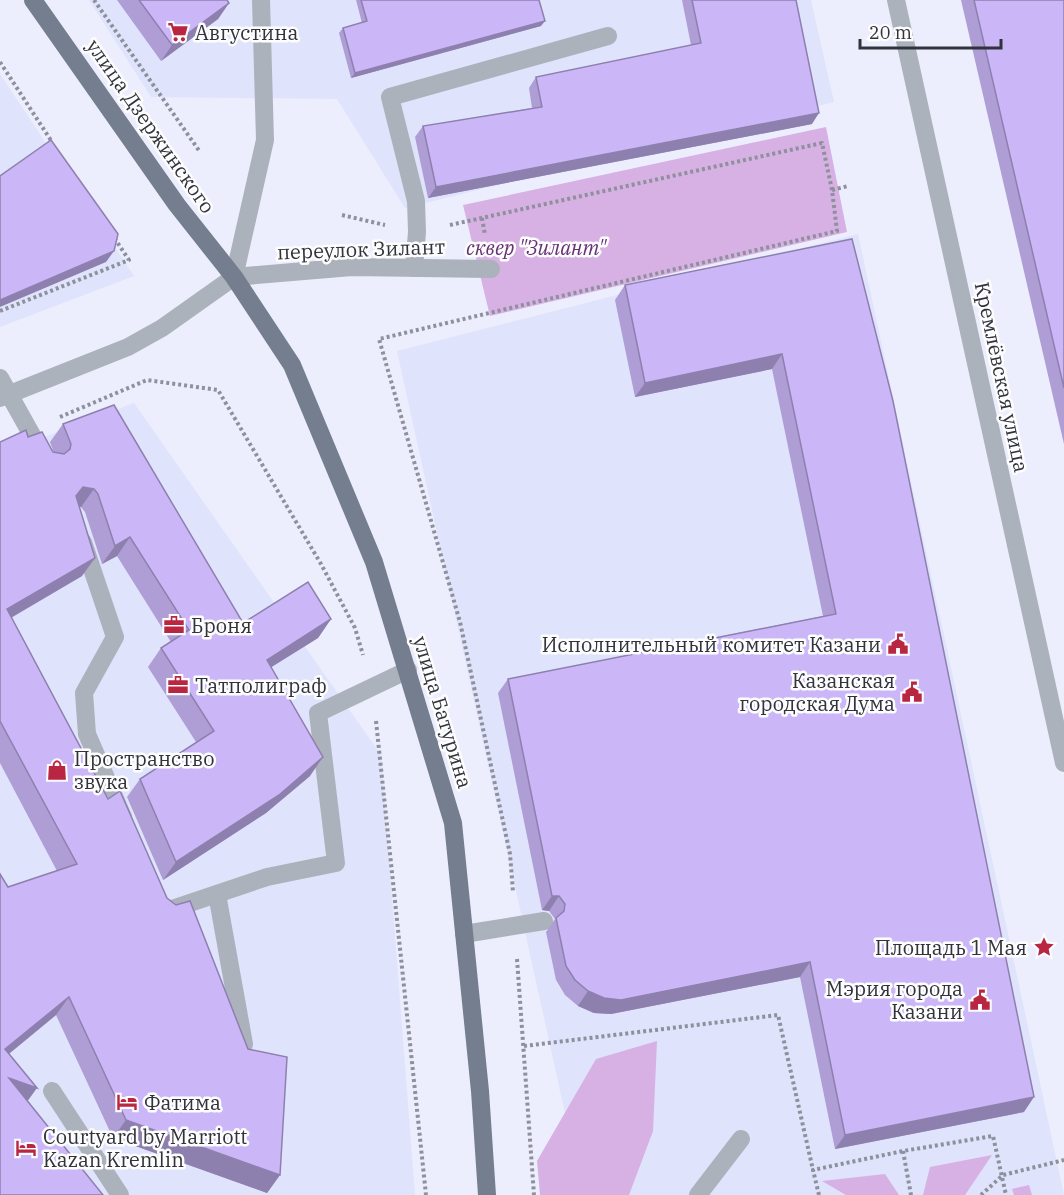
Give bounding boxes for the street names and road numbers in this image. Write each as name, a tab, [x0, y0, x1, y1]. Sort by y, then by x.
street label: улица Дзержинского	[81, 34, 221, 218]
street label: переулок Зилант	[276, 233, 446, 265]
street label: Кремлёвская улица	[969, 279, 1035, 475]
street label: улица Батурина	[407, 633, 479, 791]

